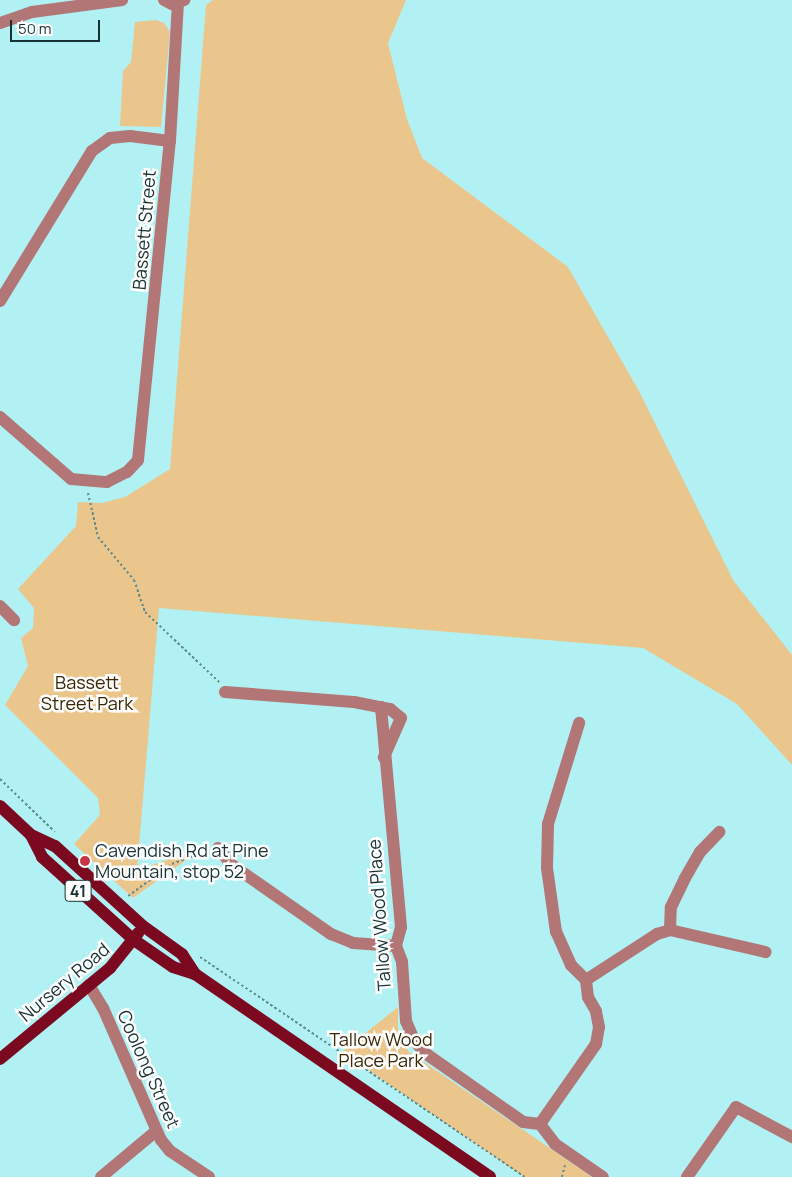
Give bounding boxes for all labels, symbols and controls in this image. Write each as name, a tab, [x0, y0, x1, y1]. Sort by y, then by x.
scale bar	[12, 10, 102, 42]
text: 50 m	[18, 18, 52, 39]
street label: Bassett Street	[128, 169, 160, 291]
park label: Bassett Street Park	[41, 672, 133, 714]
street label: Tallow Wood Place	[363, 838, 395, 992]
place label: Cavendish Rd at Pine Mountain, stop 52	[95, 840, 268, 882]
marker: Cavendish Rd at Pine Mountain, stop 52	[79, 855, 91, 867]
road number: 41	[64, 878, 92, 904]
street label: Nursery Road	[14, 938, 114, 1026]
street label: Coolong Street	[113, 1007, 185, 1131]
park label: Tallow Wood Place Park	[329, 1029, 433, 1072]

